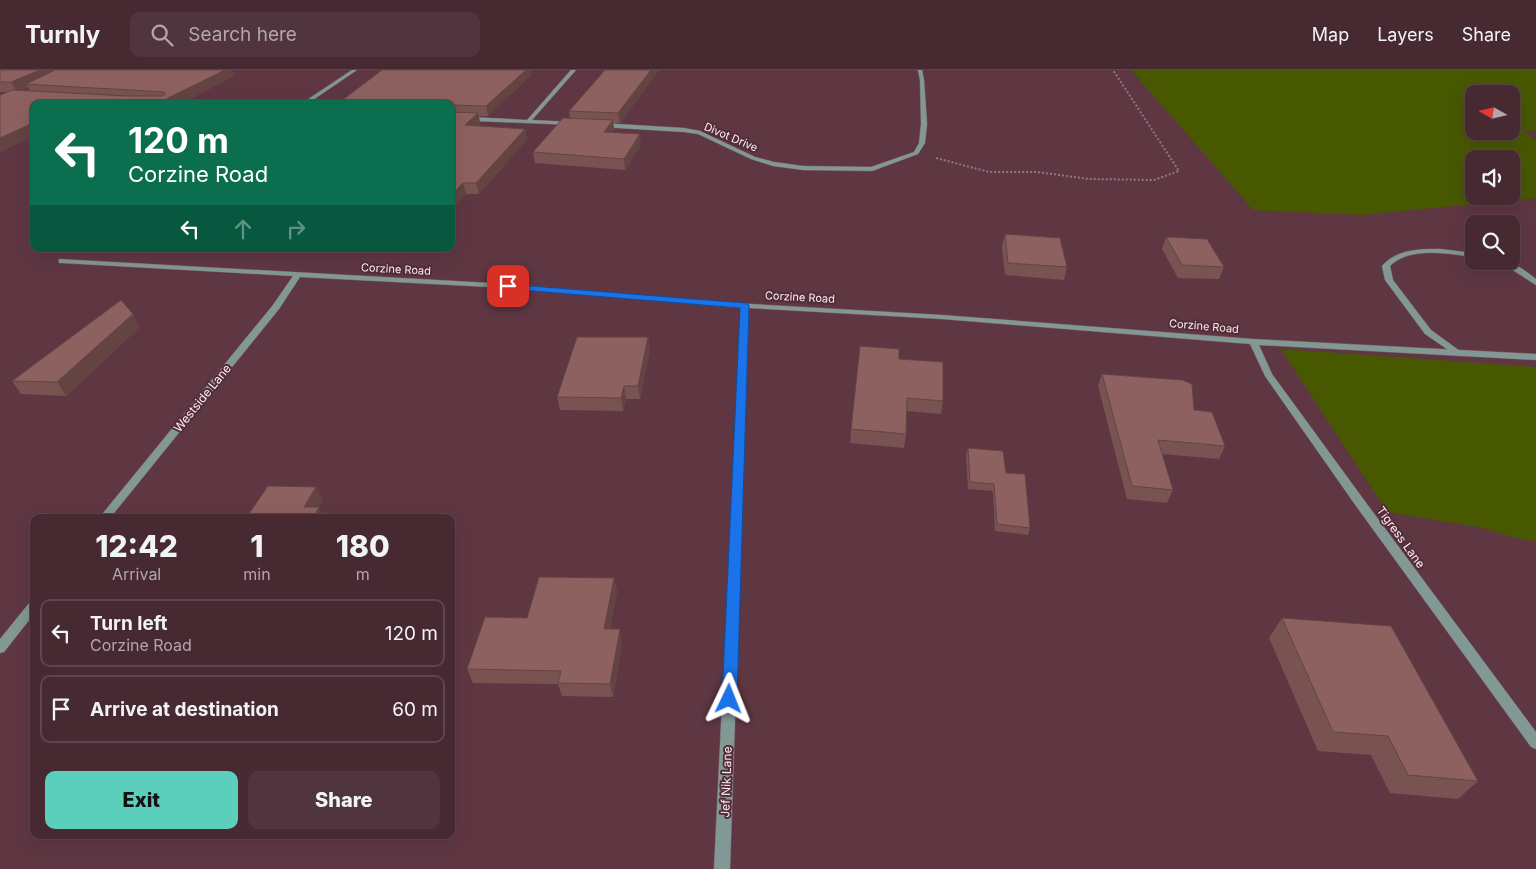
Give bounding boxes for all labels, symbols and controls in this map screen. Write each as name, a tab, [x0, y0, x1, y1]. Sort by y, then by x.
search box	[130, 12, 480, 57]
text: Turnly	[25, 20, 100, 49]
icon: search	[148, 21, 176, 49]
text: Search here	[188, 23, 297, 46]
text: Map	[1312, 24, 1349, 45]
text: Layers	[1377, 24, 1434, 45]
text: Share	[1462, 24, 1511, 45]
north arrow	[1465, 85, 1520, 140]
map controls	[1465, 85, 1520, 270]
text: 120 m	[128, 119, 229, 161]
street label: Divot Drive	[702, 119, 760, 155]
icon: left	[45, 120, 110, 185]
button: sound	[1465, 150, 1520, 205]
text: Corzine Road	[128, 161, 268, 187]
icon: left	[176, 215, 204, 243]
icon: ahead	[229, 215, 257, 243]
icon: right	[282, 215, 310, 243]
button: search	[1465, 215, 1520, 270]
street label: Corzine Road	[361, 260, 431, 278]
pin	[487, 265, 529, 307]
icon: arrive	[494, 272, 522, 300]
street label: Corzine Road	[765, 288, 835, 306]
street label: Corzine Road	[1168, 316, 1240, 336]
street label: Westside Lane	[170, 361, 234, 435]
street label: Tigress Lane	[1373, 503, 1429, 571]
text: 12:42	[95, 528, 178, 564]
text: 1	[250, 528, 264, 564]
text: 180	[336, 528, 390, 564]
text: Arrival	[112, 564, 161, 584]
text: min	[243, 564, 271, 584]
text: m	[356, 564, 370, 584]
text: Turn left	[90, 612, 168, 635]
icon: left	[47, 619, 75, 647]
text: 120 m	[385, 622, 438, 645]
text: Corzine Road	[90, 635, 192, 655]
position arrow	[702, 672, 754, 724]
icon: arrive	[47, 695, 75, 723]
text: Arrive at destination	[90, 698, 279, 721]
text: 60 m	[392, 698, 438, 721]
street label: Jef Nik Lane	[717, 746, 735, 818]
button: Exit	[45, 771, 238, 829]
button: Share	[248, 771, 440, 829]

